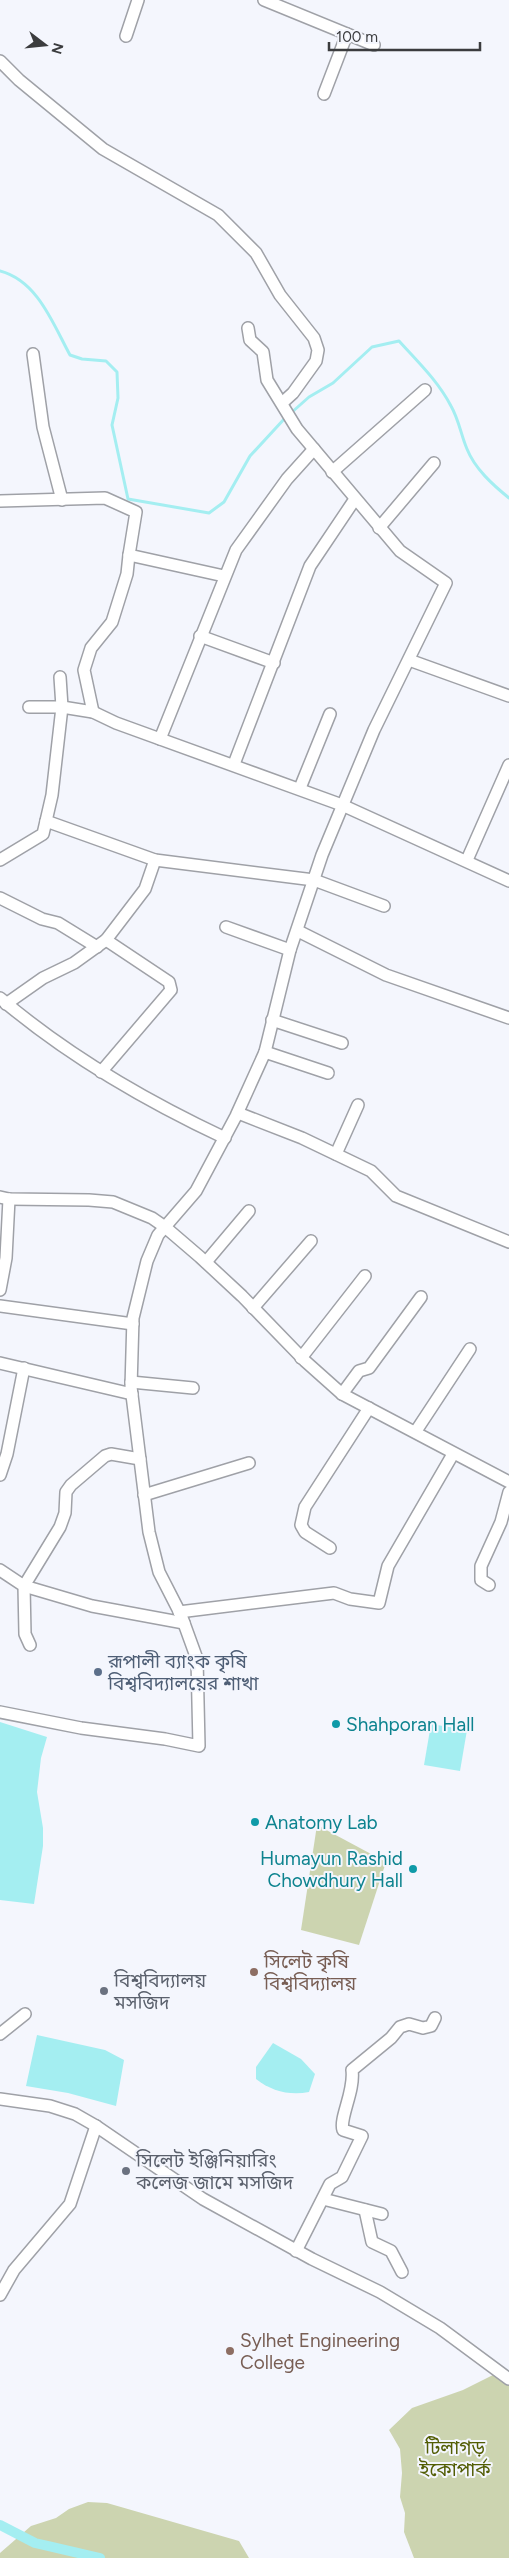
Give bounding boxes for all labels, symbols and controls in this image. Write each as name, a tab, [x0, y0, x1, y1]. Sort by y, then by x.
north arrow	[20, 20, 70, 70]
scale bar	[329, 20, 480, 52]
text: 100 m	[336, 28, 378, 46]
text: N	[47, 41, 67, 56]
place label: রূপালী ব্যাংক কৃষি বিশ্ববিদ্যালয়ের শাখা	[107, 1650, 260, 1695]
marker: রূপালী ব্যাংক কৃষি বিশ্ববিদ্যালয়ের শাখা	[92, 1666, 104, 1678]
place label: Shahporan Hall	[346, 1713, 475, 1736]
marker: Shahporan Hall	[330, 1718, 342, 1730]
place label: Anatomy Lab	[265, 1811, 378, 1834]
marker: Anatomy Lab	[249, 1816, 261, 1828]
place label: Humayun Rashid Chowdhury Hall	[260, 1847, 403, 1892]
marker: Humayun Rashid Chowdhury Hall	[407, 1863, 419, 1875]
place label: সিলেট কৃষি বিশ্ববিদ্যালয়	[263, 1950, 357, 1995]
marker: সিলেট কৃষি বিশ্ববিদ্যালয়	[248, 1966, 260, 1978]
place label: বিশ্ববিদ্যালয় মসজিদ	[113, 1969, 207, 2014]
marker: বিশ্ববিদ্যালয় মসজিদ	[98, 1985, 110, 1997]
place label: সিলেট ইঞ্জিনিয়ারিং কলেজ জামে মসজিদ	[135, 2149, 294, 2194]
marker: সিলেট ইঞ্জিনিয়ারিং কলেজ জামে মসজিদ	[120, 2165, 132, 2177]
place label: Sylhet Engineering College	[240, 2329, 400, 2374]
marker: Sylhet Engineering College	[224, 2345, 236, 2357]
park label: টিলাগড় ইকোপার্ক	[418, 2436, 491, 2481]

